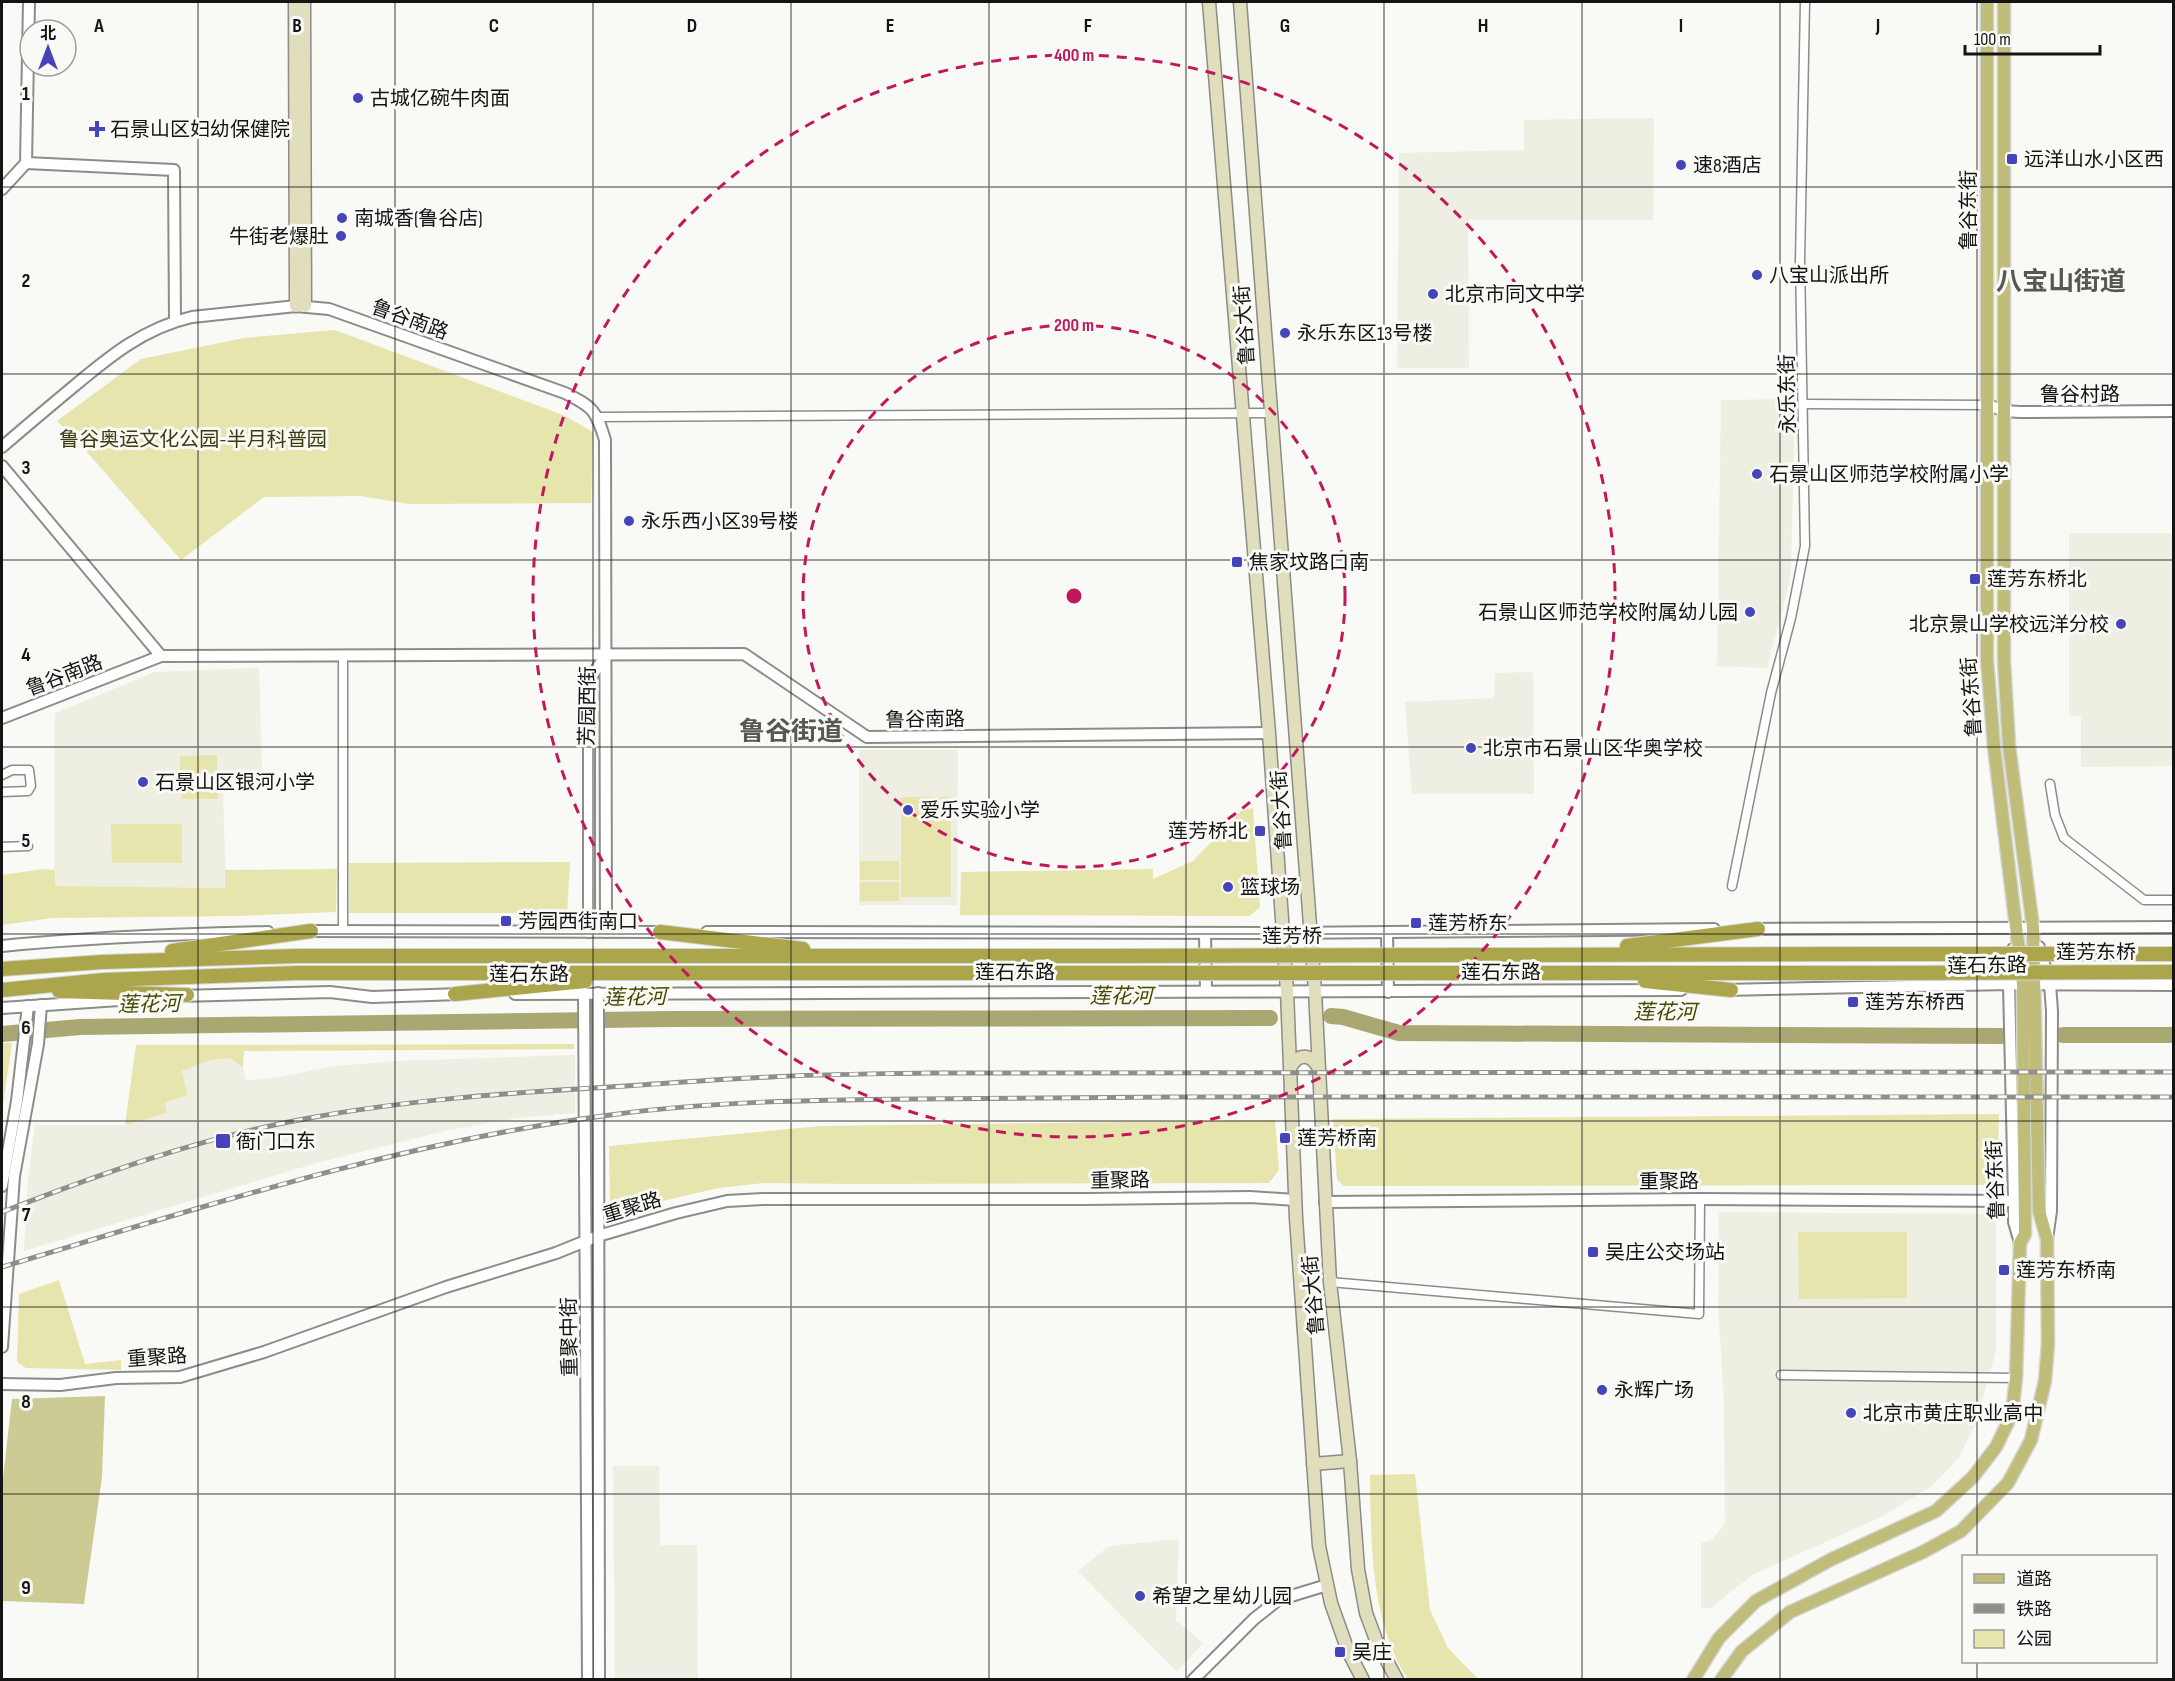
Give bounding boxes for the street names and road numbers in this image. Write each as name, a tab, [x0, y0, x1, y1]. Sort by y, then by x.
street label: 鲁谷东街	[1957, 170, 1981, 250]
street label: 鲁谷大街	[1230, 284, 1260, 366]
street label: 鲁谷南路	[368, 295, 451, 345]
street label: 永乐东街	[1775, 354, 1801, 434]
street label: 鲁谷村路	[2040, 383, 2120, 407]
street label: 鲁谷南路	[23, 650, 106, 701]
street label: 鲁谷东街	[1957, 656, 1987, 738]
street label: 芳园西街	[575, 666, 601, 746]
street label: 鲁谷南路	[885, 707, 965, 733]
street label: 鲁谷大街	[1267, 769, 1297, 851]
street label: 莲芳桥	[1262, 925, 1322, 949]
street label: 莲芳东桥	[2056, 941, 2136, 965]
street label: 莲石东路	[1947, 953, 2027, 979]
street label: 莲石东路	[975, 961, 1055, 985]
street label: 莲石东路	[1461, 961, 1541, 985]
street label: 莲石东路	[489, 963, 569, 987]
street label: 鲁谷东街	[1983, 1140, 2009, 1220]
street label: 重聚路	[1090, 1168, 1150, 1194]
street label: 重聚路	[1639, 1170, 1699, 1194]
street label: 重聚路	[600, 1188, 664, 1228]
street label: 鲁谷大街	[1299, 1254, 1329, 1336]
street label: 重聚中街	[557, 1297, 583, 1377]
street label: 重聚路	[126, 1344, 188, 1372]

